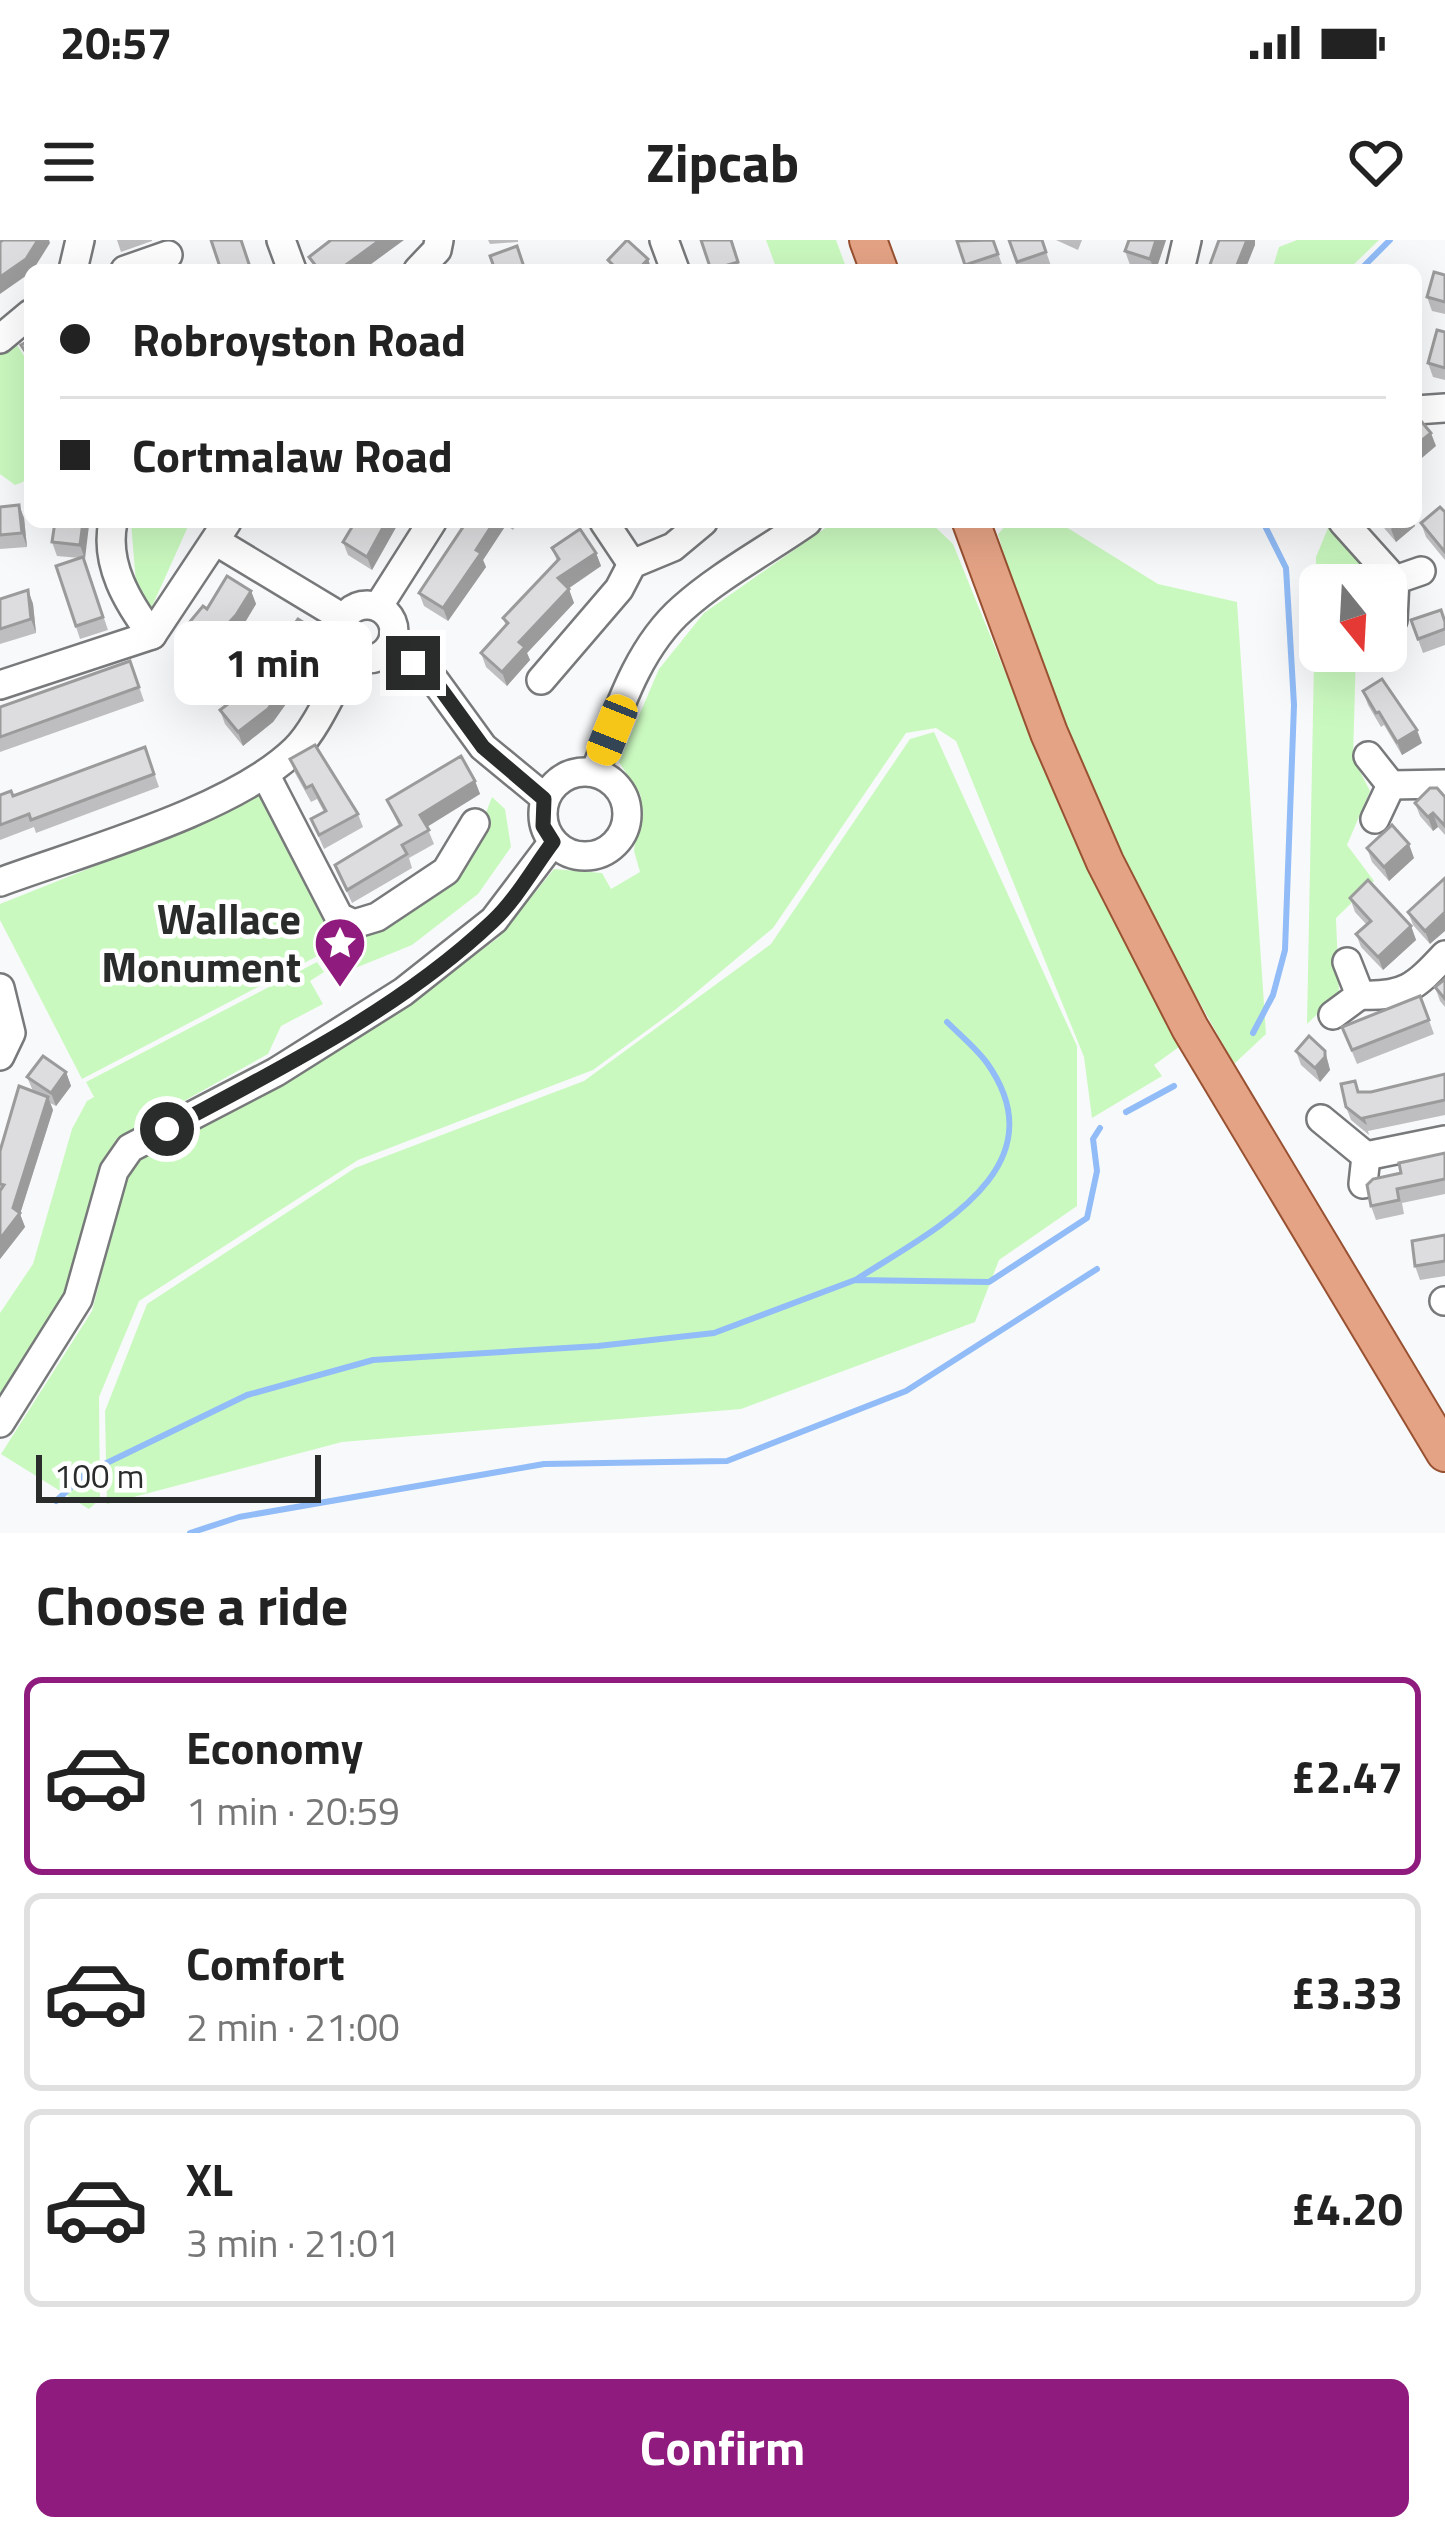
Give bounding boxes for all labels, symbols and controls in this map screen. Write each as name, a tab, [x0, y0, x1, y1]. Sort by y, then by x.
text: 20:57	[60, 8, 172, 76]
text: Zipcab	[646, 121, 799, 203]
icon: menu	[36, 129, 102, 195]
icon: heart	[1343, 129, 1409, 195]
text: Robroyston Road	[132, 305, 466, 373]
text: Cortmalaw Road	[132, 421, 453, 489]
north arrow	[1299, 564, 1407, 672]
map controls	[1299, 564, 1407, 672]
callout: 1 min	[173, 621, 371, 705]
text: 1 min	[226, 633, 320, 692]
route end	[386, 636, 440, 690]
car	[582, 690, 642, 770]
place label: Wallace Monument	[101, 886, 301, 998]
place icon: Wallace Monument	[312, 915, 368, 989]
route start	[140, 1102, 194, 1156]
scale bar	[36, 1449, 321, 1502]
text: 100 m	[54, 1451, 144, 1501]
text: Choose a ride	[36, 1564, 348, 1646]
text: Economy	[186, 1713, 363, 1781]
icon: car	[42, 1722, 150, 1830]
text: £2.47	[1291, 1742, 1403, 1810]
text: 1 min · 20:59	[186, 1781, 400, 1840]
text: Comfort	[186, 1929, 345, 1997]
icon: car	[42, 1938, 150, 2046]
text: £3.33	[1291, 1958, 1403, 2026]
text: 2 min · 21:00	[186, 1997, 400, 2056]
text: XL	[186, 2145, 233, 2213]
icon: car	[42, 2154, 150, 2262]
text: £4.20	[1291, 2174, 1403, 2242]
text: 3 min · 21:01	[186, 2213, 400, 2272]
button: Confirm	[36, 2379, 1409, 2517]

